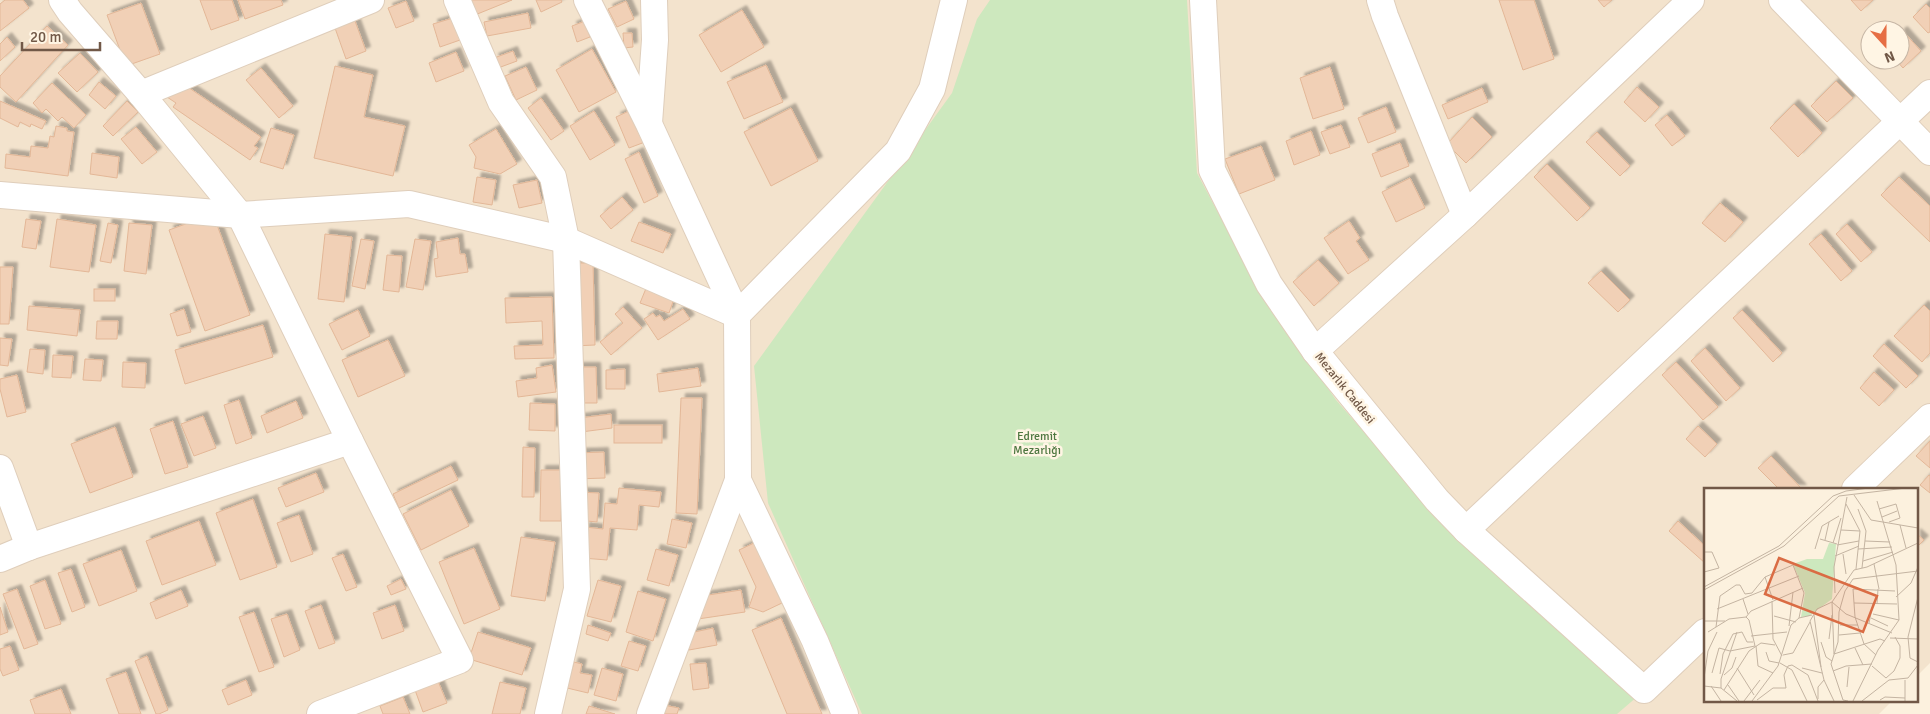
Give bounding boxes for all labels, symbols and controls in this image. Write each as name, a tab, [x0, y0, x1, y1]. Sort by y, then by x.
scale bar	[22, 20, 100, 52]
north arrow	[1860, 20, 1910, 70]
text: 20 m	[30, 28, 61, 46]
text: N	[1882, 47, 1897, 66]
street label: Mezarlık Caddesi	[1311, 350, 1378, 427]
park label: Edremit Mezarlığı	[1013, 429, 1061, 458]
inset map	[1704, 488, 1918, 702]

